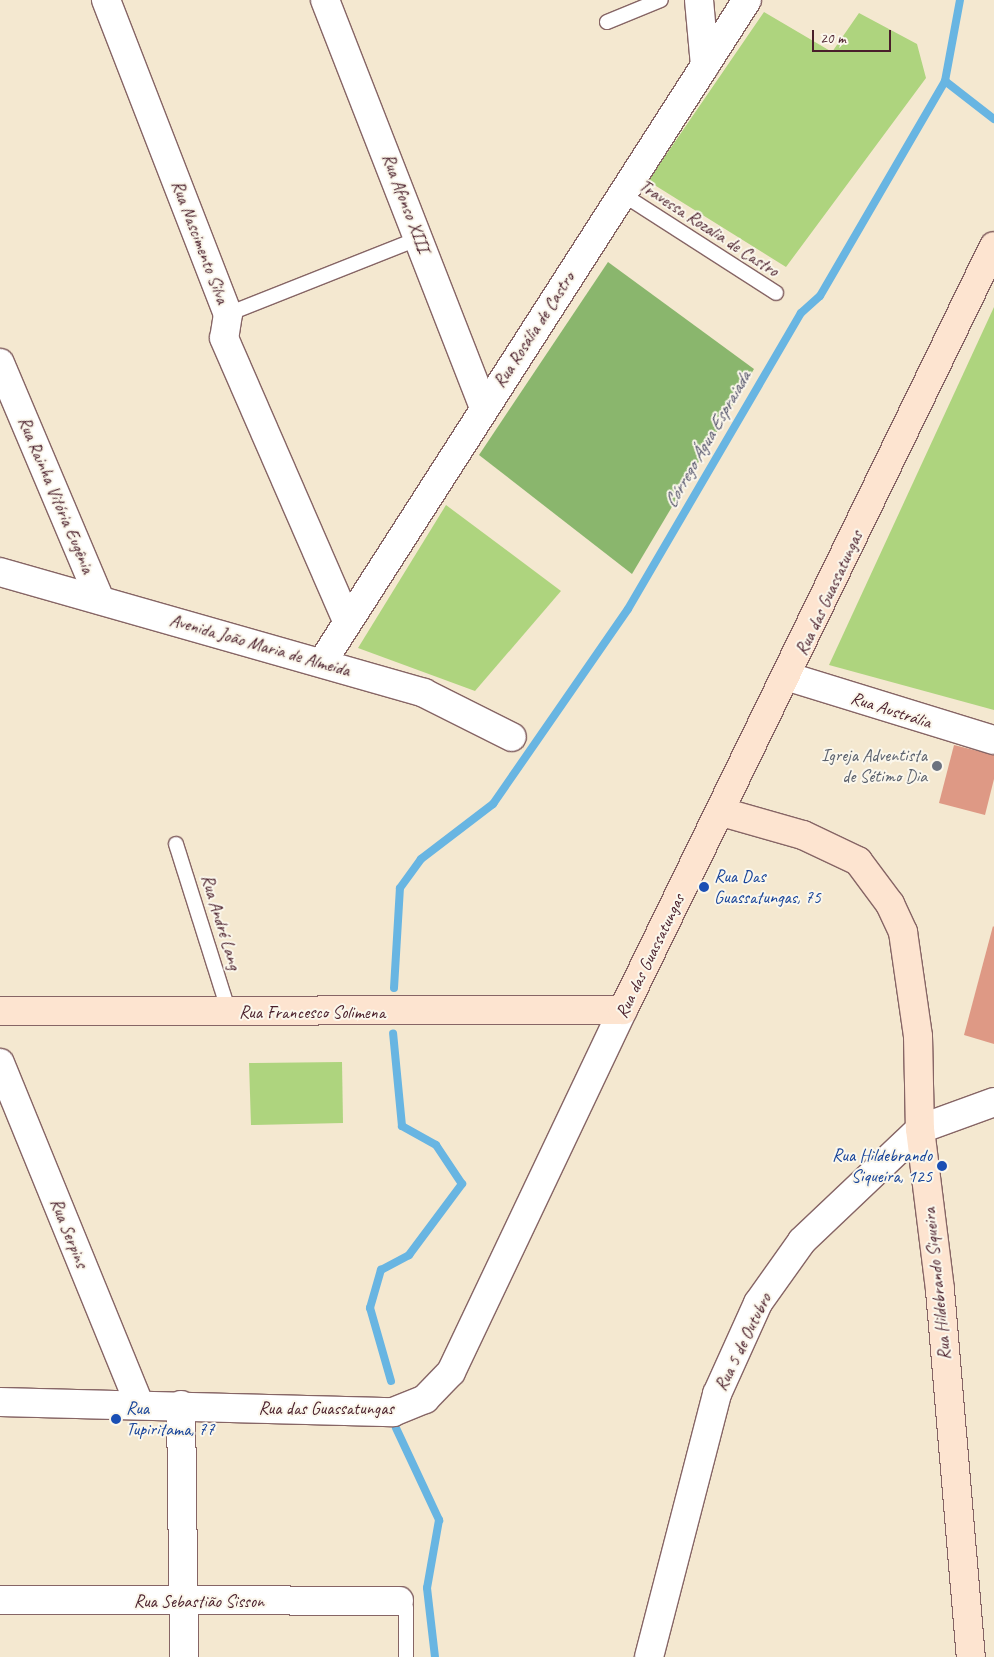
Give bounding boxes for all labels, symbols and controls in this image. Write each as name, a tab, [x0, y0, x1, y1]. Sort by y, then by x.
scale bar	[814, 20, 893, 52]
text: 20 m	[820, 29, 846, 48]
street label: Rua Afonso XIII	[377, 151, 435, 255]
street label: Travessa Rozalia de Castro	[635, 175, 783, 281]
street label: Rua Nascimento Silva	[166, 177, 234, 307]
street label: Rua Rosália de Castro	[489, 268, 579, 392]
water label: Córrego Água Espraiada	[659, 367, 757, 513]
street label: Rua Rainha Vitória Eugênia	[13, 413, 99, 577]
street label: Rua das Guassatungas	[791, 527, 867, 659]
street label: Avenida João Maria de Almeida	[167, 609, 353, 681]
street label: Rua Austrália	[848, 687, 934, 733]
place label: Igreja Adventista de Sétimo Dia	[821, 745, 927, 788]
marker: Igreja Adventista de Sétimo Dia	[931, 760, 943, 772]
place label: Rua Das Guassatungas, 75	[714, 866, 821, 909]
street label: Rua André Lang	[196, 872, 246, 972]
marker: Rua Das Guassatungas, 75	[698, 881, 710, 893]
street label: Rua das Guassatungas	[611, 890, 689, 1022]
street label: Rua Francesco Solimena	[238, 1001, 386, 1023]
place label: Rua Hildebrando Siqueira, 125	[832, 1145, 932, 1188]
marker: Rua Hildebrando Siqueira, 125	[936, 1160, 948, 1172]
street label: Rua Serpins	[45, 1195, 93, 1271]
street label: Rua Hildebrando Siqueira	[918, 1207, 956, 1361]
street label: Rua 5 de Outubro	[710, 1290, 776, 1394]
street label: Rua das Guassatungas	[258, 1397, 394, 1419]
place label: Rua Tupiritama, 77	[126, 1398, 215, 1440]
marker: Rua Tupiritama, 77	[110, 1413, 122, 1425]
street label: Rua Sebastião Sisson	[134, 1590, 264, 1612]

